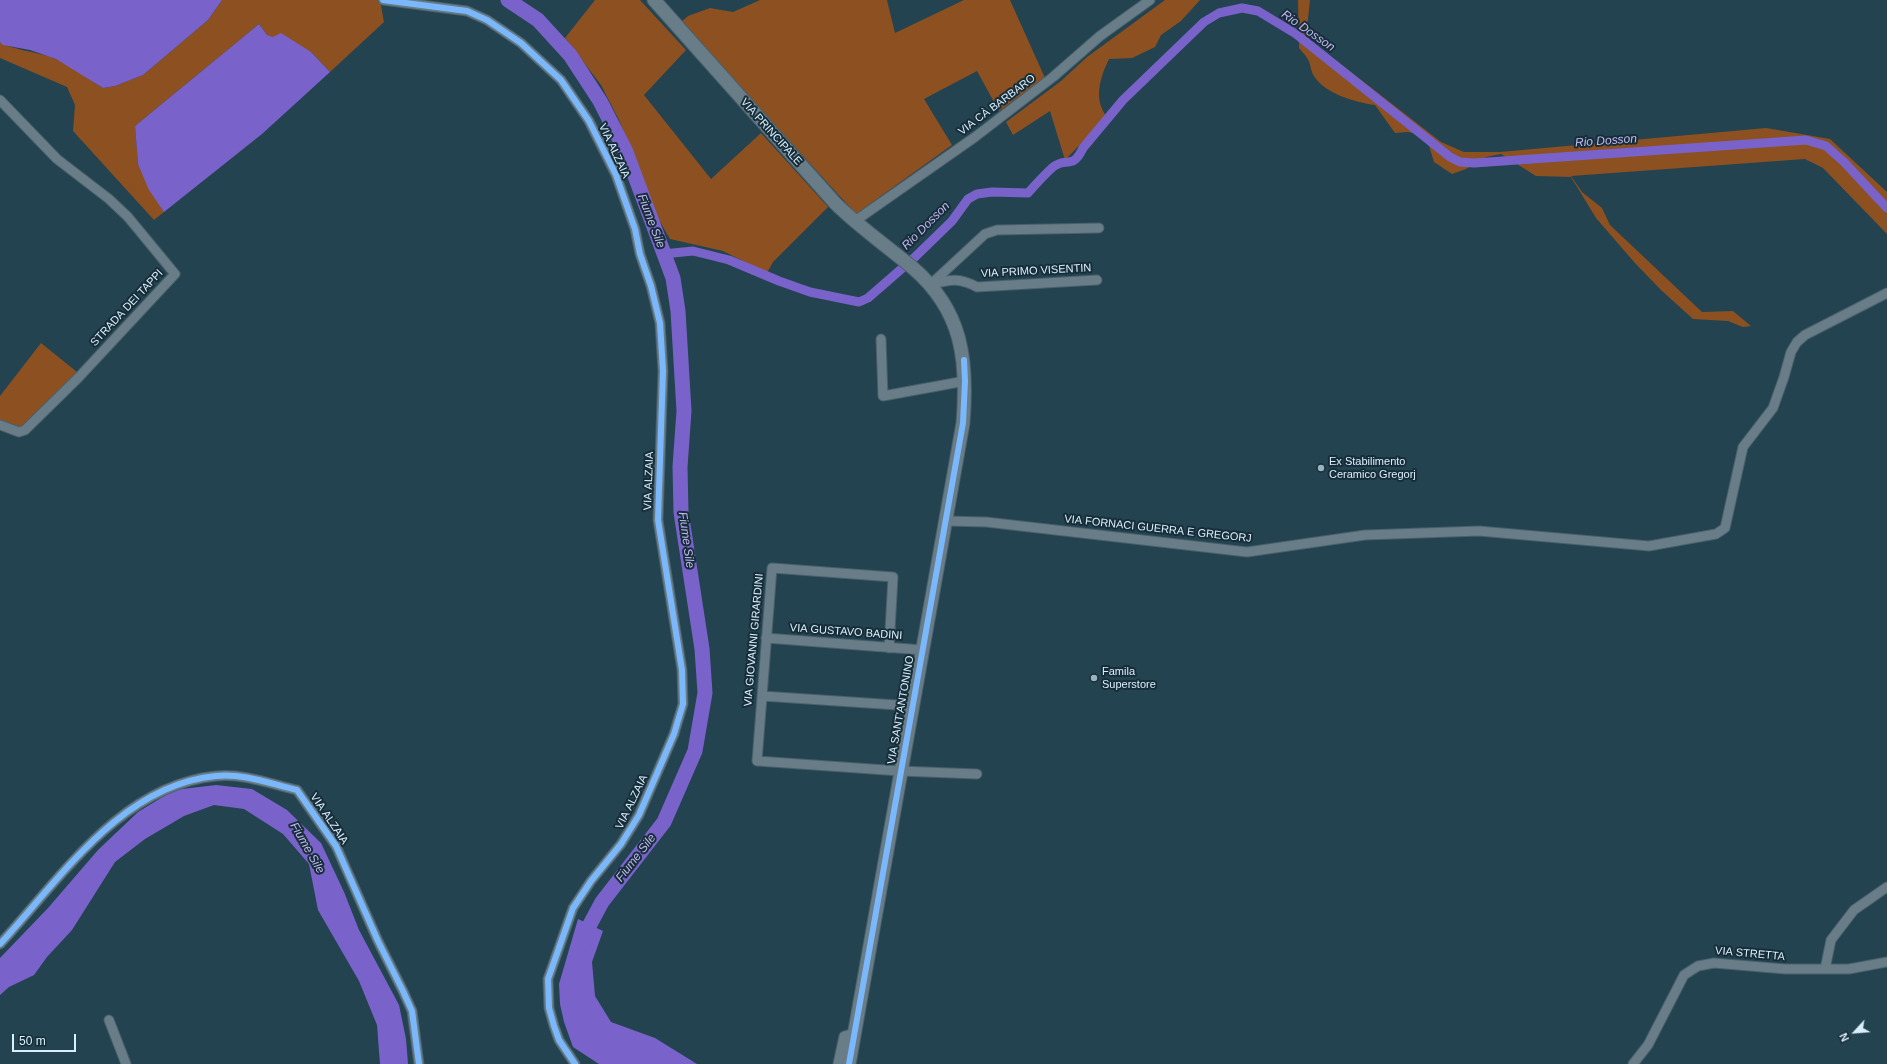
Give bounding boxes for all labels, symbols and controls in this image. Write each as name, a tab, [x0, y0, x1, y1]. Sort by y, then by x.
water label: Rio Dosson	[1278, 7, 1338, 55]
street label: VIA CÀ BARBARO	[956, 72, 1038, 138]
street label: VIA PRINCIPALE	[738, 96, 804, 168]
street label: VIA ALZAIA	[596, 122, 632, 180]
water label: Rio Dosson	[1575, 132, 1637, 150]
water label: Fiume Sile	[634, 192, 668, 250]
water label: Rio Dosson	[899, 199, 953, 253]
street label: VIA PRIMO VISENTIN	[980, 262, 1092, 280]
street label: STRADA DEI TAPPI	[88, 267, 166, 349]
street label: VIA ALZAIA	[641, 451, 657, 511]
place label: Ex Stabilimento Ceramico Gregorj	[1329, 455, 1416, 481]
marker: Ex Stabilimento Ceramico Gregorj	[1316, 463, 1326, 473]
water label: Fiume Sile	[675, 511, 697, 569]
street label: VIA FORNACI GUERRA E GREGORJ	[1064, 513, 1252, 545]
street label: VIA GIOVANNI GIRARDINI	[742, 573, 766, 707]
street label: VIA GUSTAVO BADINI	[789, 621, 903, 643]
street label: VIA SANT'ANTONINO	[885, 655, 917, 765]
place label: Famila Superstore	[1102, 665, 1156, 691]
marker: Famila Superstore	[1089, 673, 1099, 683]
street label: VIA ALZAIA	[613, 773, 651, 831]
street label: VIA ALZAIA	[307, 791, 351, 847]
water label: Fiume Sile	[287, 820, 327, 876]
water label: Fiume Sile	[613, 831, 659, 885]
street label: VIA STRETTA	[1715, 944, 1785, 964]
north arrow	[1835, 1012, 1875, 1052]
scale bar	[14, 1026, 78, 1052]
text: N	[1837, 1031, 1851, 1043]
text: 50 m	[19, 1034, 46, 1048]

